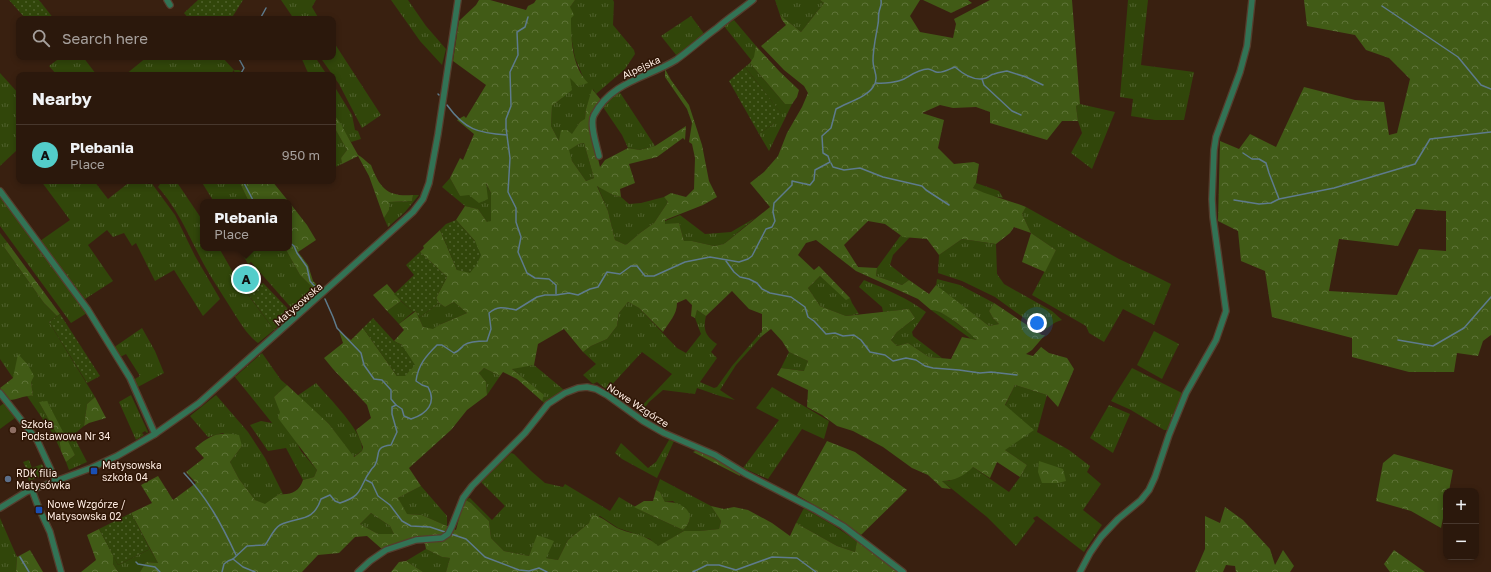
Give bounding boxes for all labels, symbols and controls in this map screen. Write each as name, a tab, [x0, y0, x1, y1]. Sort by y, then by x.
search box	[16, 16, 336, 60]
icon: search	[30, 27, 52, 49]
text: Search here	[62, 29, 148, 47]
street label: Alpejska	[620, 53, 662, 81]
text: Nearby	[32, 88, 92, 109]
text: Plebania	[70, 138, 134, 156]
text: A	[40, 147, 50, 163]
text: 950 m	[282, 147, 320, 163]
text: Place	[70, 156, 105, 172]
popup	[200, 199, 292, 251]
text: Plebania	[214, 208, 278, 226]
text: Place	[214, 226, 249, 242]
pin: A	[233, 264, 259, 294]
street label: Matysowska	[272, 280, 324, 328]
your location	[1027, 313, 1047, 333]
street label: Nowe Wzgórze	[605, 381, 671, 430]
place label: Szkoła Podstawowa Nr 34	[21, 418, 110, 442]
marker: Szkoła Podstawowa Nr 34	[8, 425, 18, 435]
place label: Matysowska szkoła 04	[102, 459, 162, 483]
marker: Matysowska szkoła 04	[89, 466, 99, 476]
place label: RDK filia Matysówka	[16, 467, 70, 491]
marker: RDK filia Matysówka	[3, 474, 13, 484]
map controls	[1443, 488, 1479, 560]
button: +	[1443, 488, 1479, 524]
place label: Nowe Wzgórze / Matysowska 02	[47, 498, 126, 522]
marker: Nowe Wzgórze / Matysowska 02	[34, 505, 44, 515]
button: −	[1443, 524, 1479, 560]

